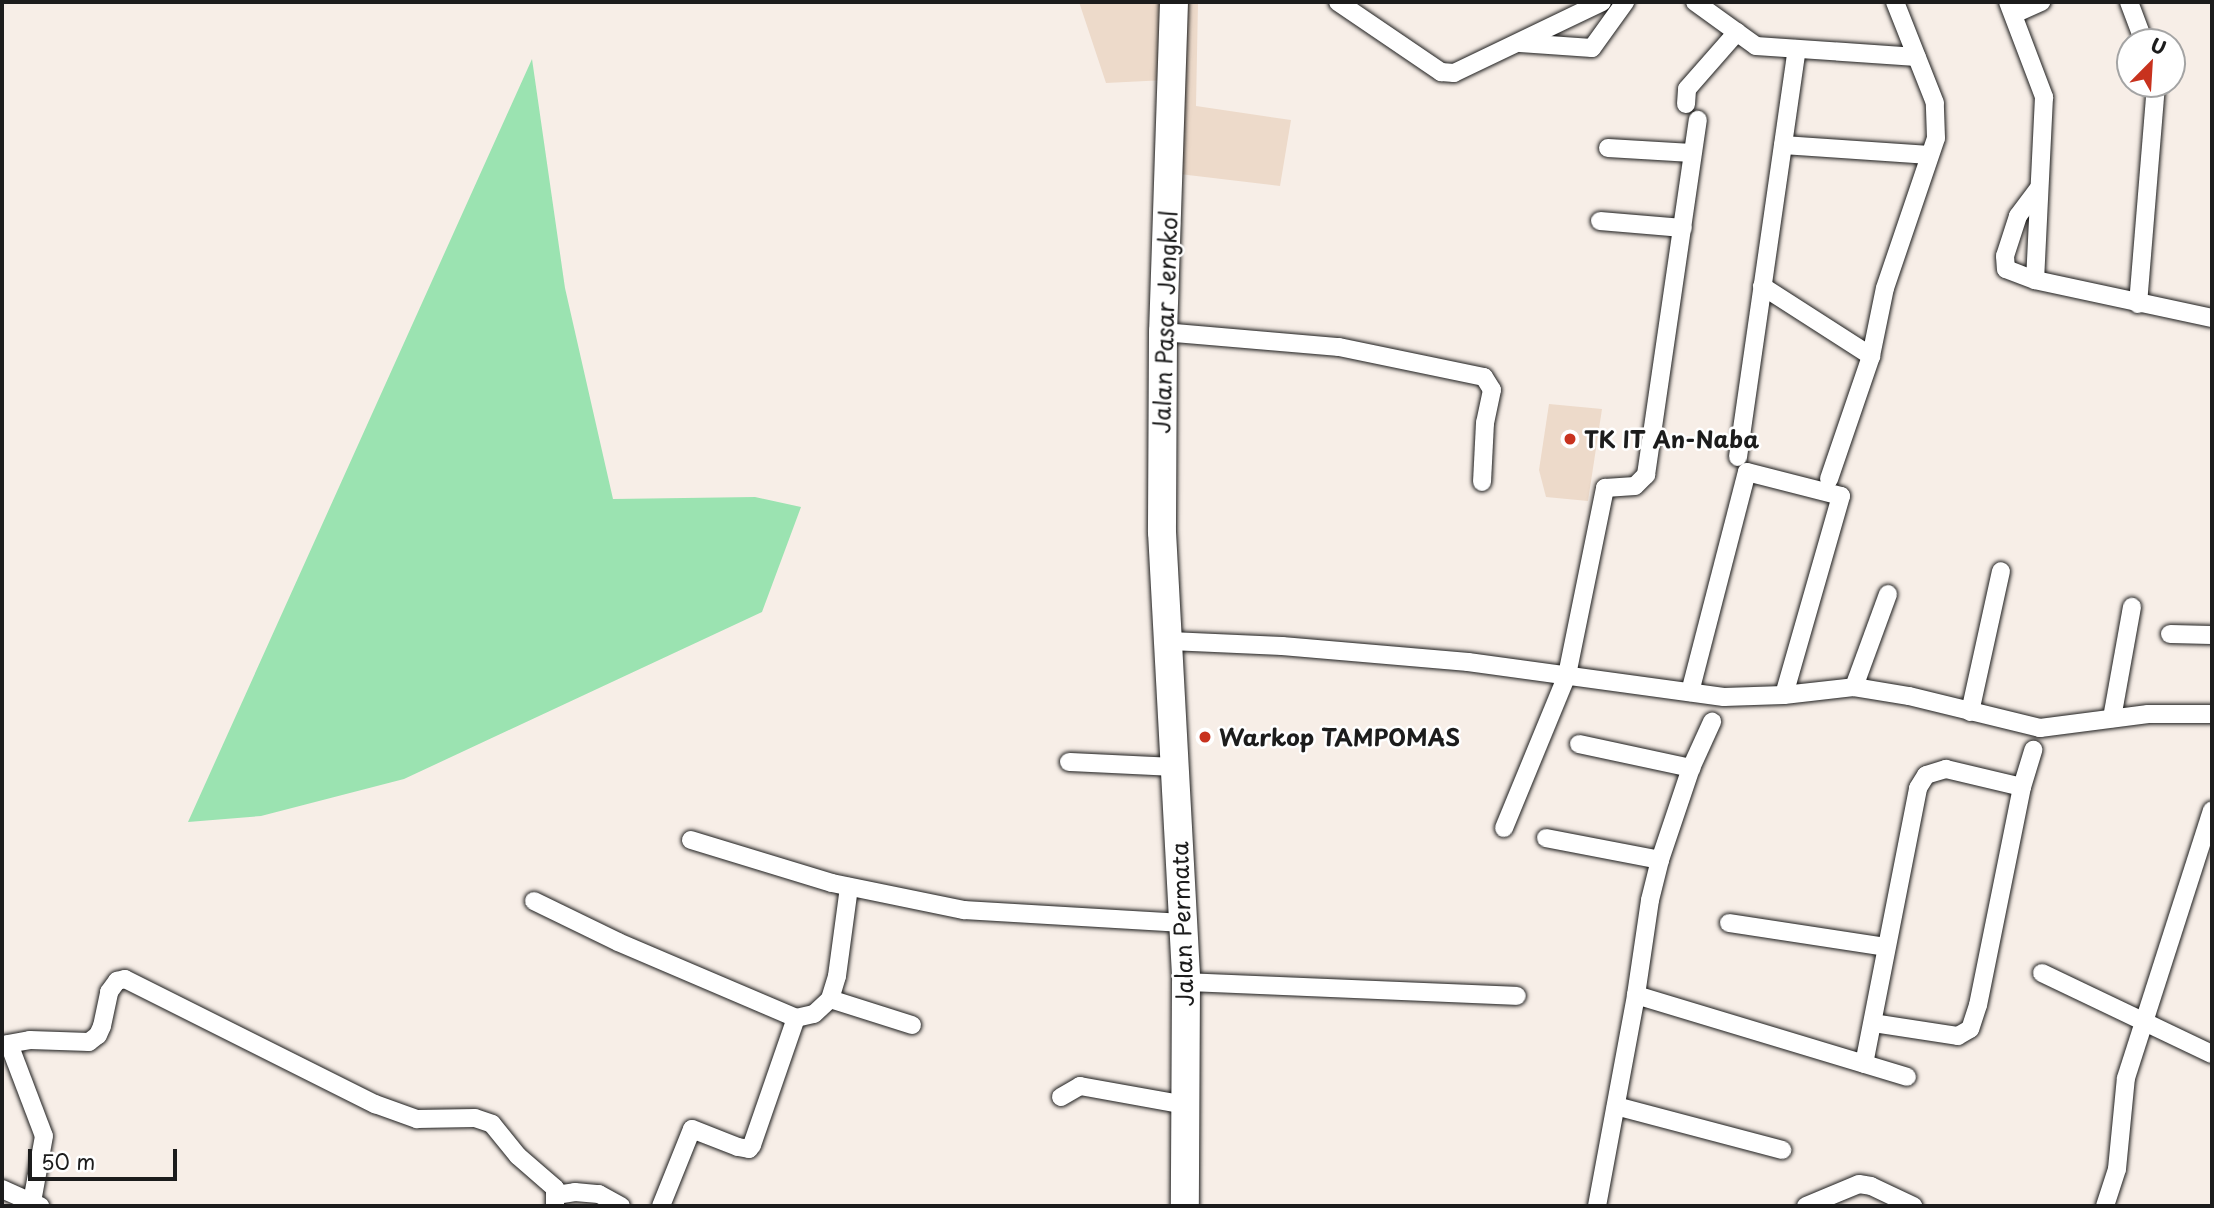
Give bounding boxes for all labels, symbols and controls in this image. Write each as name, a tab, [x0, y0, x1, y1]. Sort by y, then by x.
north arrow	[2116, 28, 2186, 98]
text: U	[2146, 30, 2171, 61]
street label: Jalan Pasar Jengkol	[1147, 210, 1183, 434]
place label: TK IT An-Naba	[1584, 425, 1760, 453]
marker: TK IT An-Naba	[1562, 431, 1578, 447]
place label: Warkop TAMPOMAS	[1219, 723, 1460, 751]
marker: Warkop TAMPOMAS	[1197, 729, 1213, 745]
street label: Jalan Permata	[1165, 841, 1199, 1007]
scale bar	[32, 1134, 180, 1178]
text: 50 m	[41, 1145, 95, 1177]

